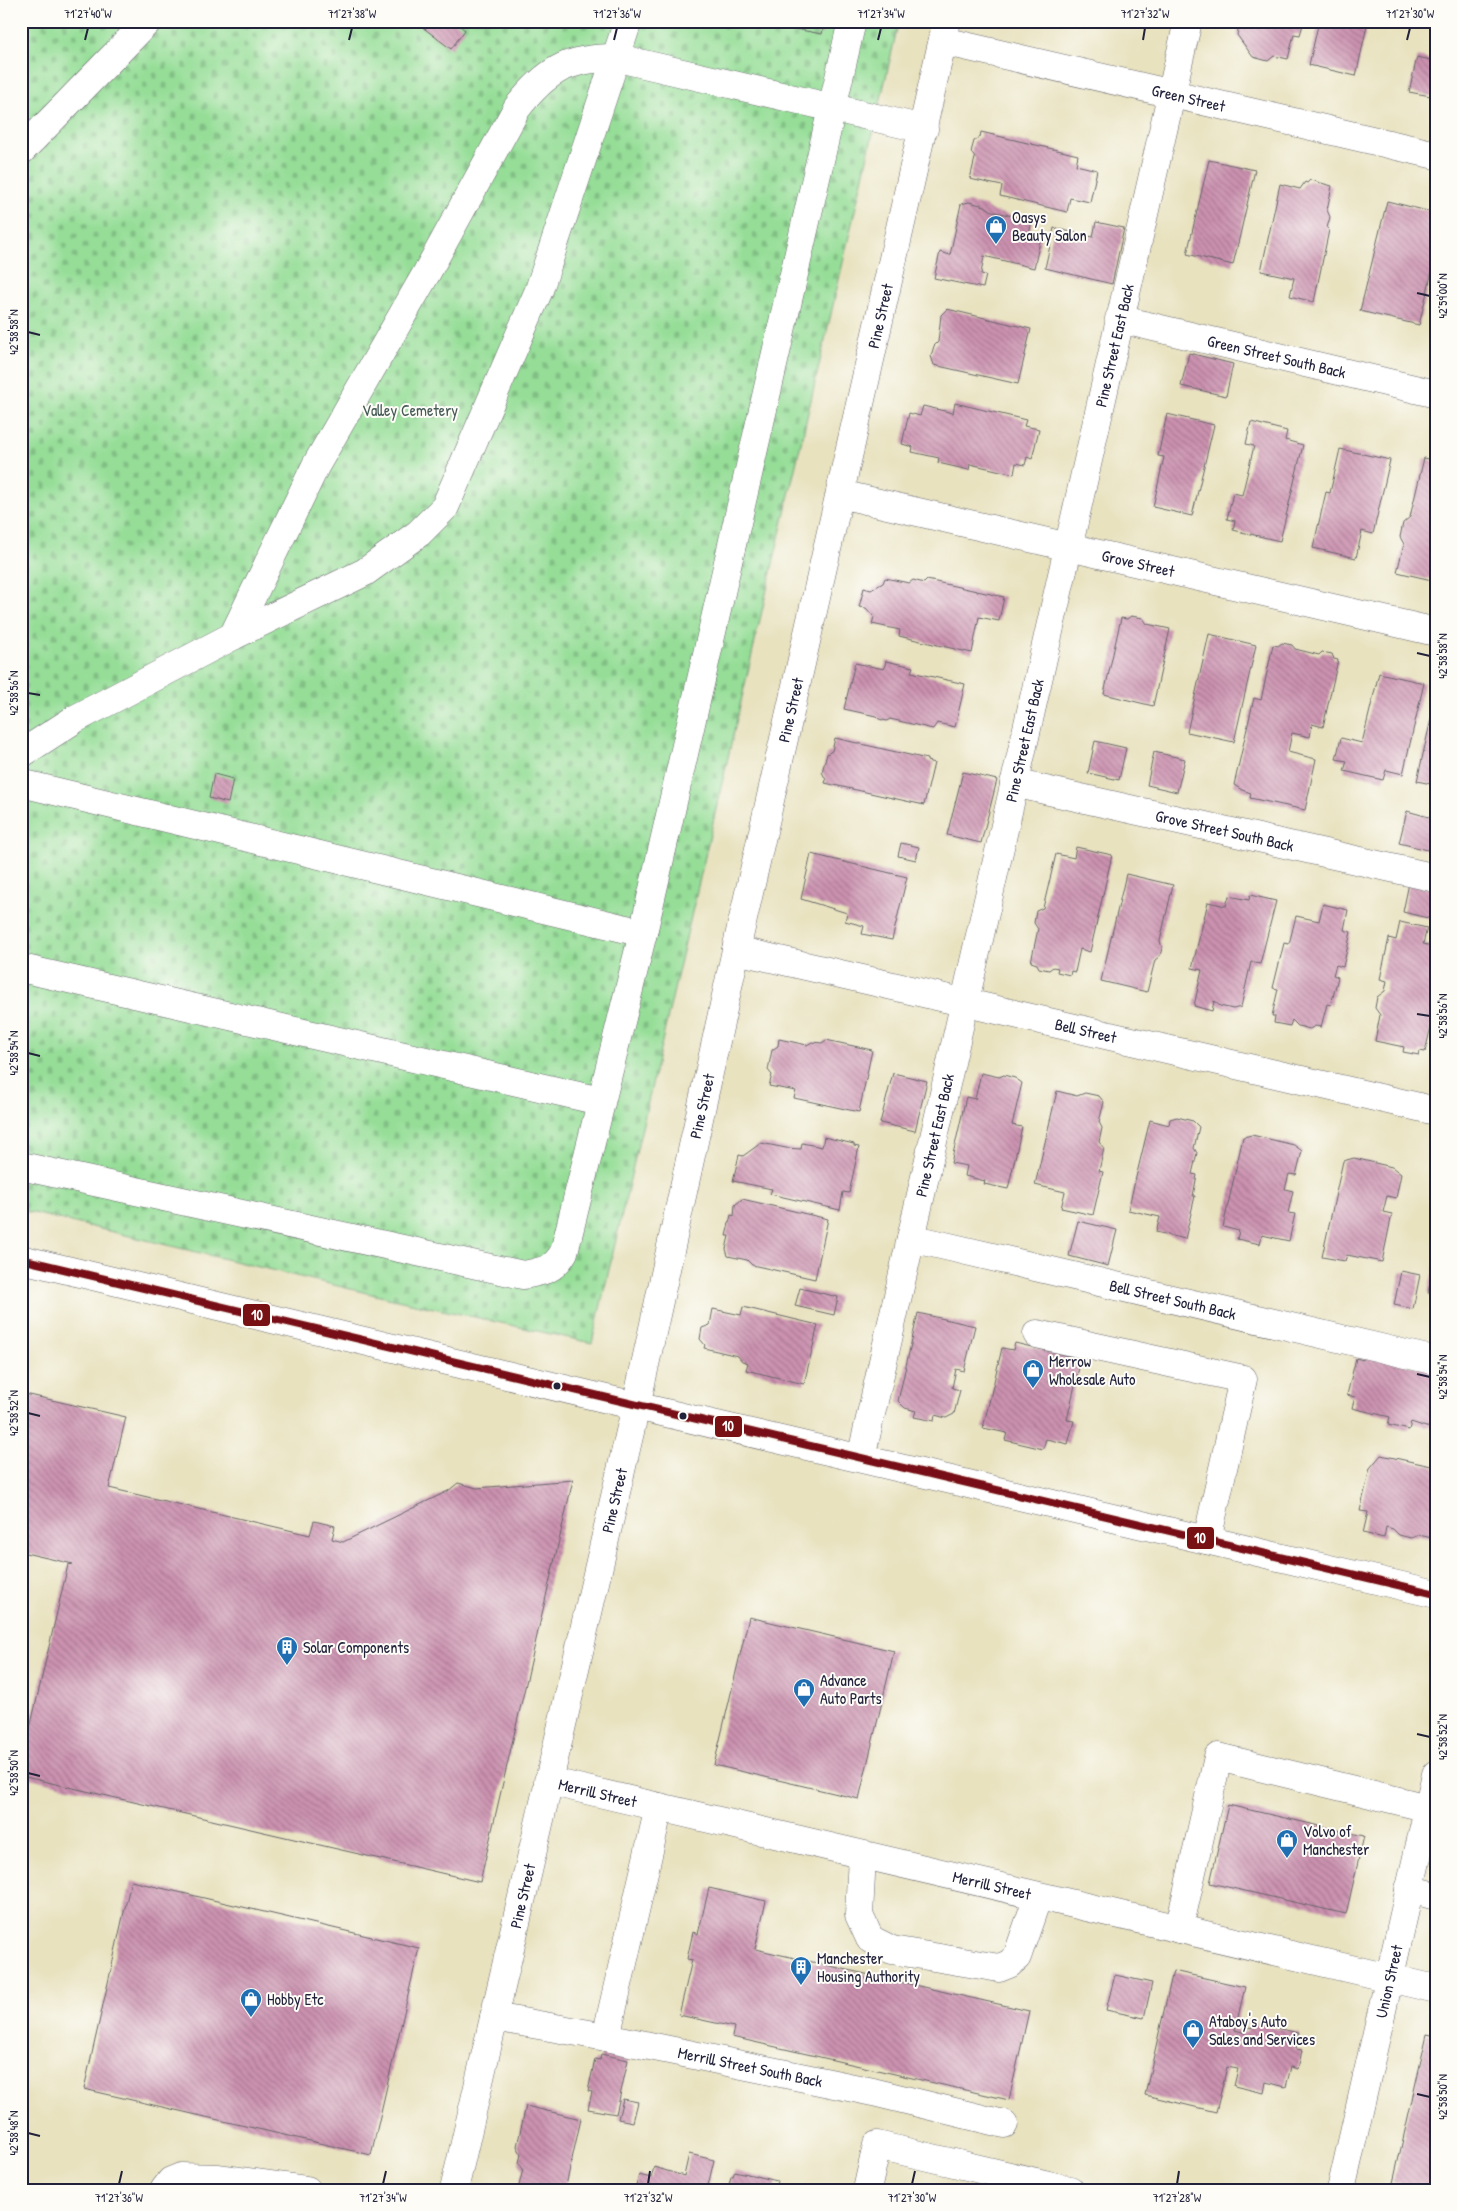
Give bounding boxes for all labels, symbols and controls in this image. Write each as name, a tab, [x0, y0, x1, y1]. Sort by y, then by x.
text: 71°27'40"W	[64, 5, 112, 22]
text: 71°27'38"W	[328, 5, 377, 22]
text: 71°27'36"W	[593, 5, 642, 22]
text: 71°27'34"W	[857, 5, 905, 22]
text: 71°27'32"W	[1121, 5, 1170, 22]
text: 71°27'30"W	[1386, 5, 1435, 22]
street label: Green Street	[1150, 79, 1228, 117]
place label: Oasys Beauty Salon	[1012, 206, 1087, 246]
shop icon: Oasys Beauty Salon	[984, 214, 1008, 245]
text: 42°59'00"N	[1434, 273, 1451, 319]
street label: Pine Street	[862, 281, 898, 350]
street label: Pine Street East Back	[1090, 281, 1139, 409]
text: 42°58'58"N	[5, 309, 22, 355]
street label: Green Street South Back	[1205, 329, 1349, 383]
park label: Valley Cemetery	[362, 399, 458, 421]
street label: Grove Street	[1100, 544, 1177, 582]
text: 42°58'58"N	[1434, 633, 1451, 679]
text: 42°58'56"N	[5, 670, 22, 716]
street label: Pine Street	[773, 675, 809, 744]
street label: Pine Street East Back	[1000, 676, 1049, 804]
street label: Grove Street South Back	[1153, 804, 1296, 857]
text: 42°58'56"N	[1434, 993, 1451, 1039]
street label: Bell Street	[1053, 1013, 1119, 1048]
text: 42°58'54"N	[5, 1031, 22, 1075]
street label: Pine Street	[684, 1071, 720, 1141]
street label: Pine Street East Back	[910, 1071, 959, 1199]
street label: Bell Street South Back	[1107, 1274, 1239, 1325]
line badge: 10	[242, 1303, 271, 1327]
text: 10	[251, 1305, 263, 1324]
place label: Merrow Wholesale Auto	[1049, 1350, 1136, 1390]
text: 42°58'54"N	[1434, 1355, 1451, 1399]
shop icon: Merrow Wholesale Auto	[1021, 1358, 1045, 1389]
unlabelled marker	[552, 1381, 562, 1391]
text: 42°58'52"N	[5, 1390, 22, 1436]
unlabelled marker	[678, 1411, 688, 1421]
line badge: 10	[714, 1415, 743, 1438]
text: 10	[722, 1416, 734, 1435]
street label: Pine Street	[596, 1465, 632, 1535]
line badge: 10	[1186, 1526, 1215, 1550]
text: 10	[1194, 1528, 1206, 1547]
building icon: Solar Components	[275, 1635, 299, 1666]
place label: Solar Components	[303, 1636, 409, 1658]
place label: Advance Auto Parts	[820, 1669, 882, 1709]
shop icon: Advance Auto Parts	[792, 1677, 816, 1708]
text: 42°58'52"N	[1434, 1714, 1451, 1760]
text: 42°58'50"N	[5, 1750, 22, 1796]
street label: Merrill Street	[556, 1773, 639, 1813]
place label: Volvo of Manchester	[1303, 1820, 1370, 1860]
shop icon: Volvo of Manchester	[1275, 1828, 1299, 1859]
street label: Pine Street	[504, 1861, 541, 1930]
street label: Merrill Street	[951, 1865, 1034, 1905]
street label: Union Street	[1370, 1942, 1408, 2020]
place label: Manchester Housing Authority	[817, 1947, 920, 1987]
building icon: Manchester Housing Authority	[789, 1955, 813, 1986]
shop icon: Hobby Etc	[239, 1987, 263, 2018]
place label: Hobby Etc	[267, 1988, 324, 2010]
place label: Ataboy's Auto Sales and Services	[1209, 2010, 1315, 2050]
shop icon: Ataboy's Auto Sales and Services	[1181, 2018, 1205, 2049]
street label: Merrill Street South Back	[676, 2041, 825, 2092]
text: 42°58'50"N	[1434, 2074, 1451, 2120]
text: 42°58'48"N	[5, 2111, 22, 2155]
text: 71°27'36"W	[95, 2189, 144, 2206]
text: 71°27'34"W	[359, 2189, 407, 2206]
text: 71°27'32"W	[624, 2189, 673, 2206]
text: 71°27'30"W	[888, 2189, 937, 2206]
text: 71°27'28"W	[1153, 2189, 1202, 2206]

